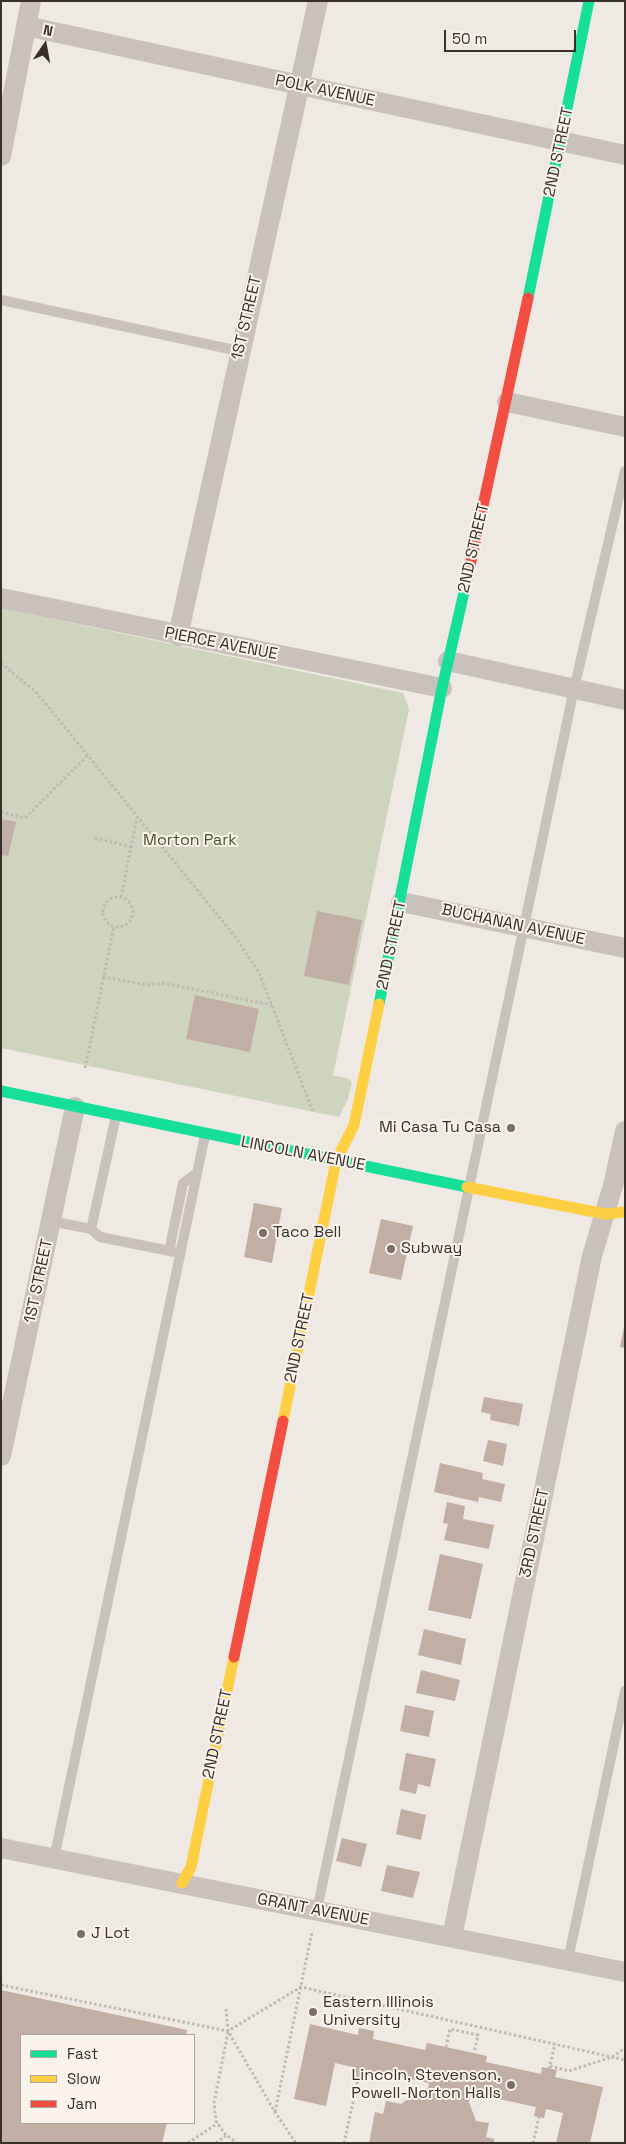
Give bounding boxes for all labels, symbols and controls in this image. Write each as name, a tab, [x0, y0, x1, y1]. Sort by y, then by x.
north arrow	[20, 20, 70, 70]
scale bar	[446, 20, 578, 52]
text: N	[42, 21, 55, 40]
text: 50 m	[452, 29, 487, 48]
street label: POLK AVENUE	[273, 71, 377, 111]
street label: 2ND STREET	[540, 105, 578, 199]
street label: 1ST STREET	[228, 274, 266, 362]
street label: 2ND STREET	[454, 501, 494, 595]
street label: PIERCE AVENUE	[163, 624, 279, 664]
park label: Morton Park	[143, 831, 237, 851]
street label: 2ND STREET	[373, 898, 411, 992]
street label: BUCHANAN AVENUE	[440, 900, 586, 950]
place label: Mi Casa Tu Casa	[379, 1118, 501, 1138]
marker: Mi Casa Tu Casa	[505, 1122, 517, 1134]
street label: LINCOLN AVENUE	[239, 1133, 367, 1175]
place label: Taco Bell	[273, 1223, 341, 1243]
marker: Taco Bell	[257, 1227, 269, 1239]
street label: 1ST STREET	[21, 1237, 57, 1325]
place label: Subway	[401, 1239, 462, 1259]
marker: Subway	[385, 1243, 397, 1255]
street label: 2ND STREET	[281, 1291, 319, 1385]
street label: 3RD STREET	[516, 1487, 554, 1579]
street label: 2ND STREET	[199, 1687, 237, 1781]
street label: GRANT AVENUE	[256, 1890, 370, 1930]
place label: J Lot	[91, 1924, 130, 1944]
marker: J Lot	[75, 1928, 87, 1940]
place label: Eastern Illinois University	[323, 1993, 434, 2031]
marker: Eastern Illinois University	[307, 2006, 319, 2018]
legend	[20, 2034, 195, 2124]
text: Fast	[67, 2044, 98, 2063]
place label: Lincoln, Stevenson, Powell-Norton Halls	[351, 2066, 501, 2104]
text: Slow	[67, 2069, 101, 2088]
marker: Lincoln, Stevenson, Powell-Norton Halls	[505, 2079, 517, 2091]
text: Jam	[67, 2094, 97, 2113]

